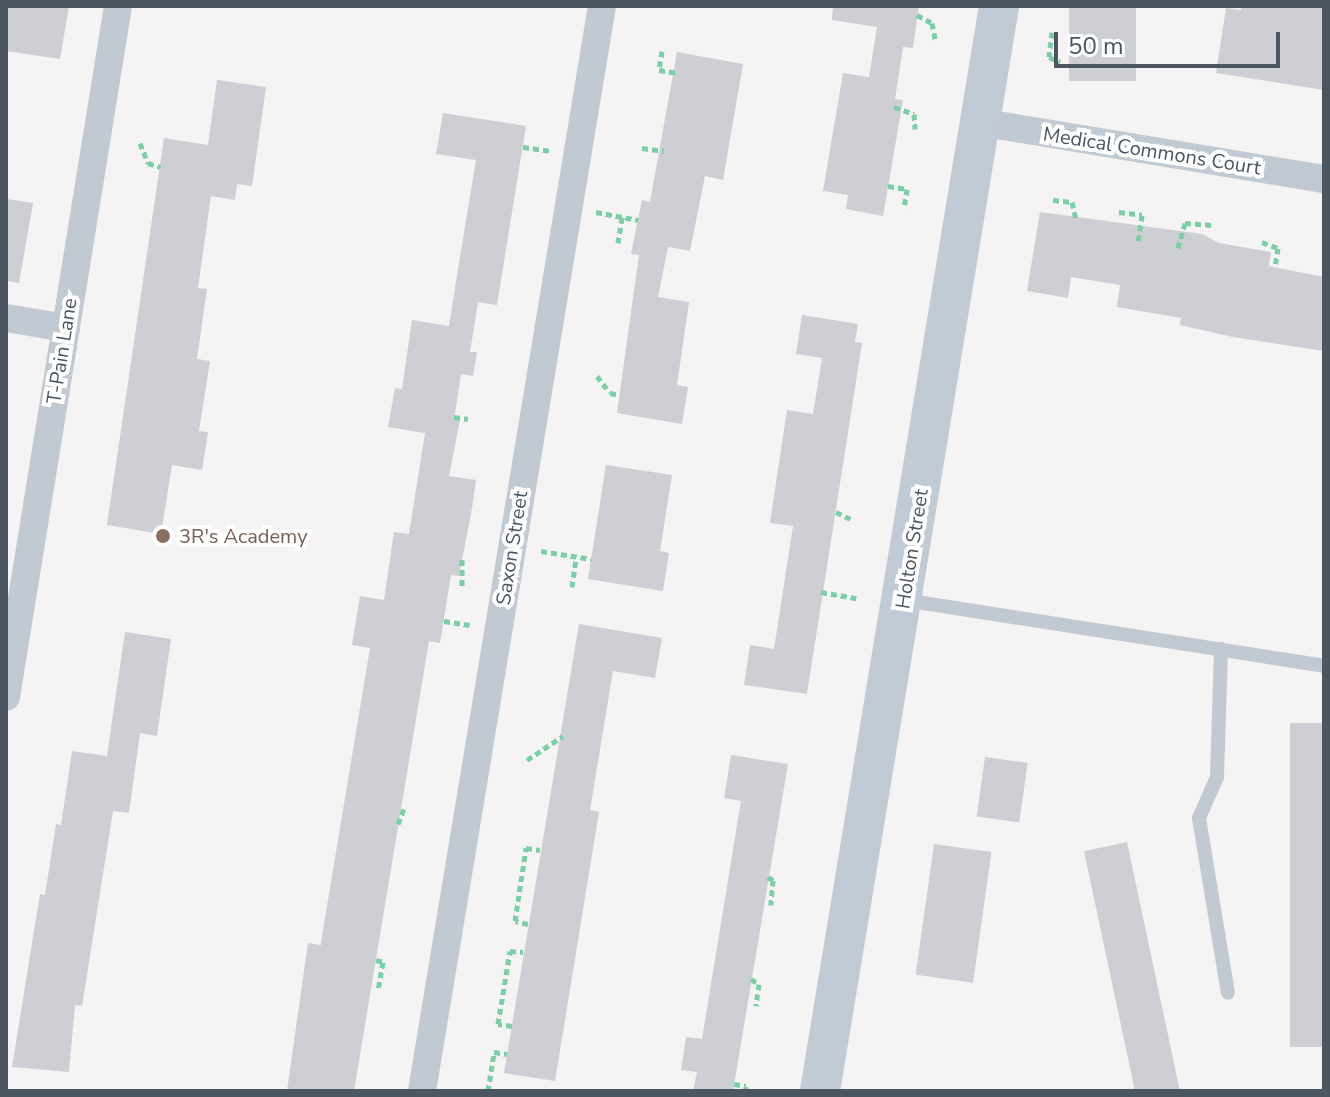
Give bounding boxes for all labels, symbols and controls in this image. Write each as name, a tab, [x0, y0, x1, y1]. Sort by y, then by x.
scale bar	[1058, 16, 1284, 66]
text: 50 m	[1068, 30, 1124, 62]
street label: Medical Commons Court	[1041, 122, 1263, 180]
street label: T-Pain Lane	[42, 296, 82, 406]
street label: Holton Street	[891, 487, 933, 611]
street label: Saxon Street	[491, 489, 533, 607]
place label: 3R's Academy	[179, 524, 307, 548]
marker: 3R's Academy	[154, 527, 172, 545]

